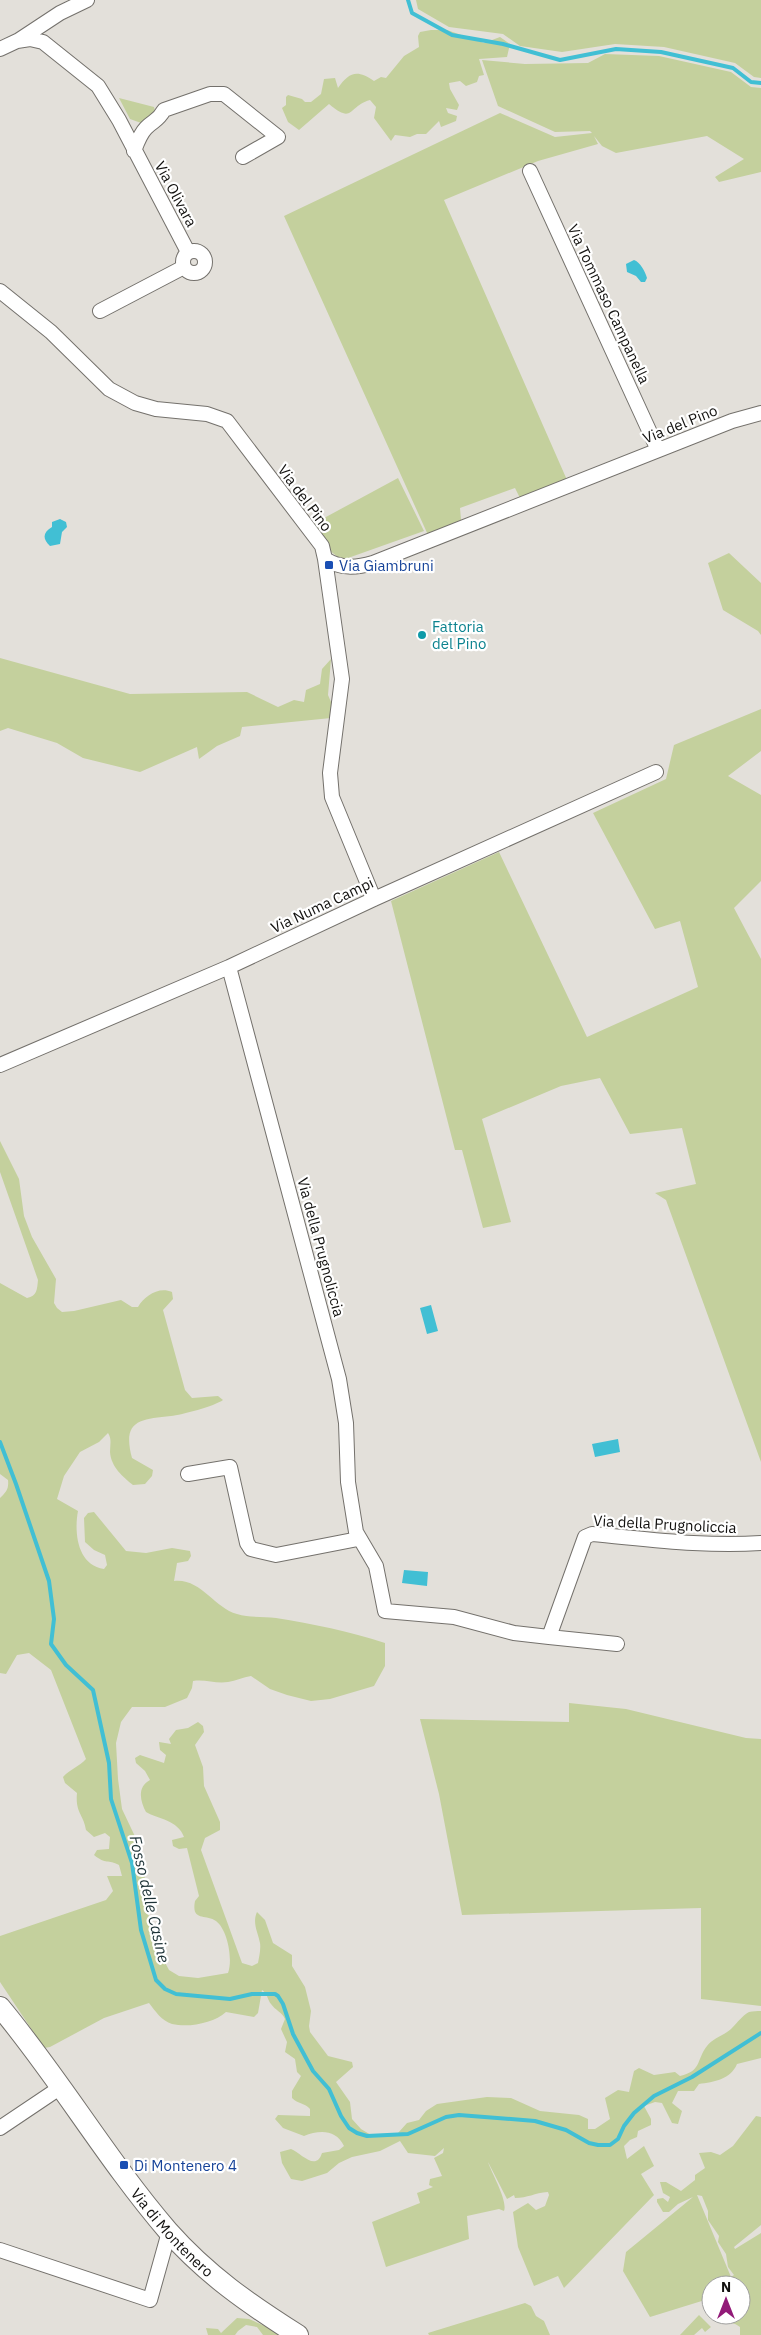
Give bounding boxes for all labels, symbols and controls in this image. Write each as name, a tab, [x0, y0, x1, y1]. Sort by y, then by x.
street label: Via Olivara	[151, 158, 201, 230]
street label: Via Tommaso Campanella	[564, 221, 654, 387]
street label: Via del Pino	[640, 400, 720, 448]
street label: Via del Pino	[274, 461, 336, 535]
place label: Via Giambruni	[339, 556, 434, 575]
marker: Via Giambruni	[323, 559, 335, 571]
place label: Fattoria del Pino	[432, 617, 486, 653]
marker: Fattoria del Pino	[416, 629, 428, 641]
street label: Via Numa Campi	[268, 873, 376, 937]
street label: Via della Prugnoliccia	[293, 1175, 349, 1319]
street label: Via della Prugnoliccia	[593, 1511, 737, 1537]
water label: Fosso delle Casine	[126, 1833, 174, 1965]
place label: Di Montenero 4	[134, 2156, 237, 2175]
marker: Di Montenero 4	[118, 2159, 130, 2171]
street label: Via di Montenero	[127, 2184, 218, 2281]
north arrow	[701, 2275, 751, 2325]
text: N	[721, 2278, 731, 2296]

